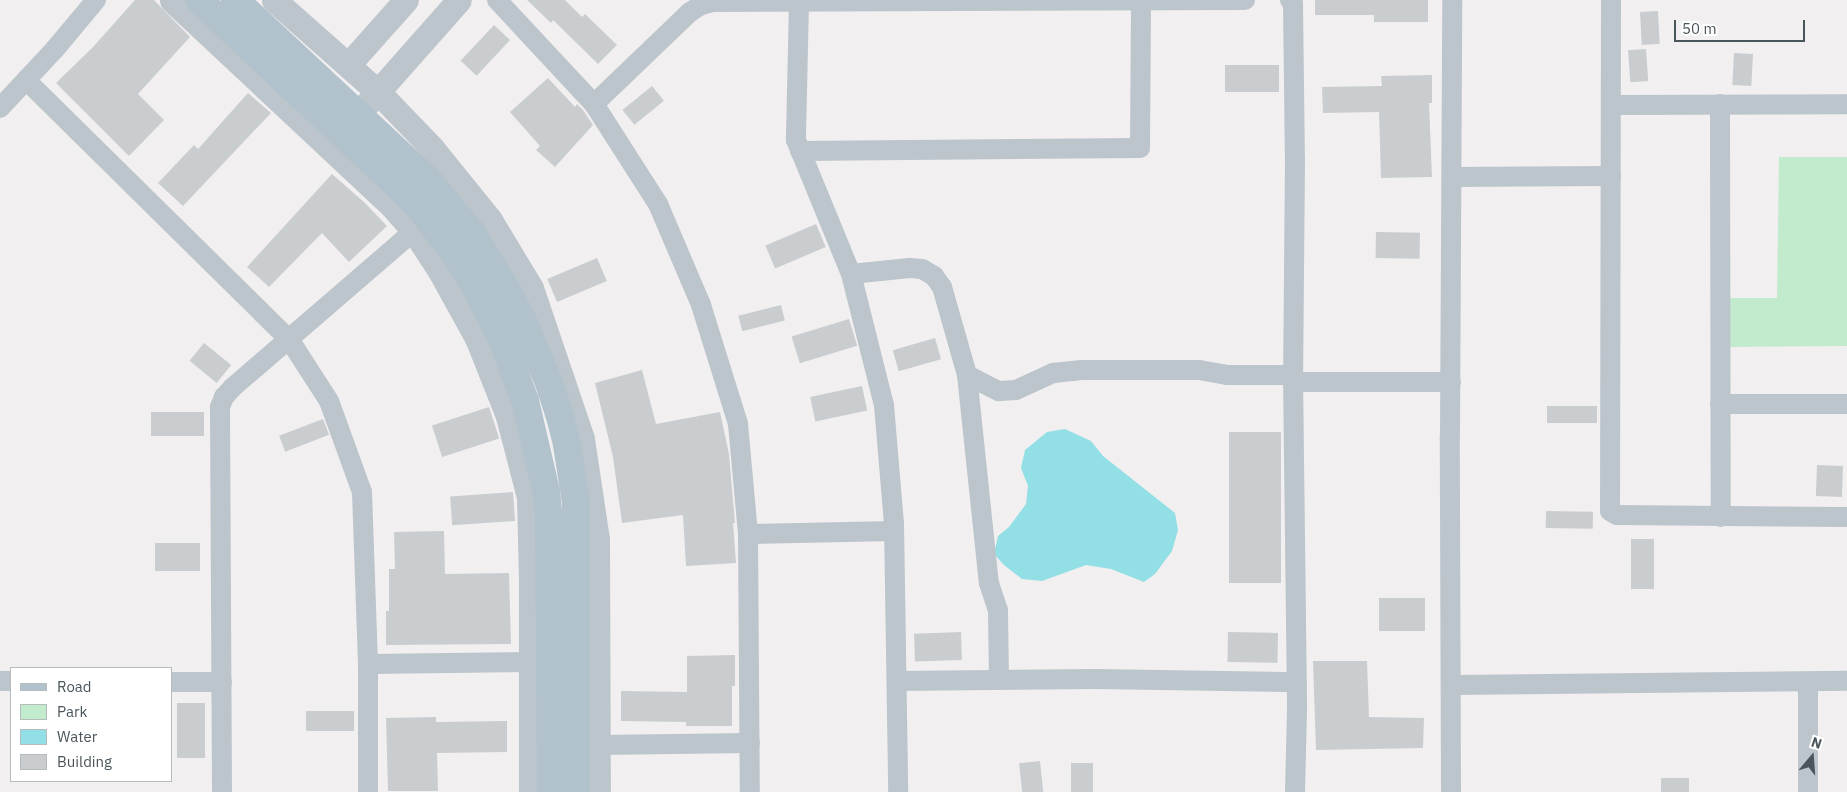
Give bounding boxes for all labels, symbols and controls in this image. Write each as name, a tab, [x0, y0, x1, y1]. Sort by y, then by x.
scale bar	[1677, 10, 1808, 42]
text: 50 m	[1682, 19, 1717, 38]
legend	[10, 667, 172, 782]
text: Road	[57, 677, 92, 696]
text: Park	[57, 702, 87, 721]
text: Water	[57, 727, 97, 746]
north arrow	[1787, 732, 1837, 782]
text: N	[1809, 733, 1824, 753]
text: Building	[57, 752, 112, 771]

